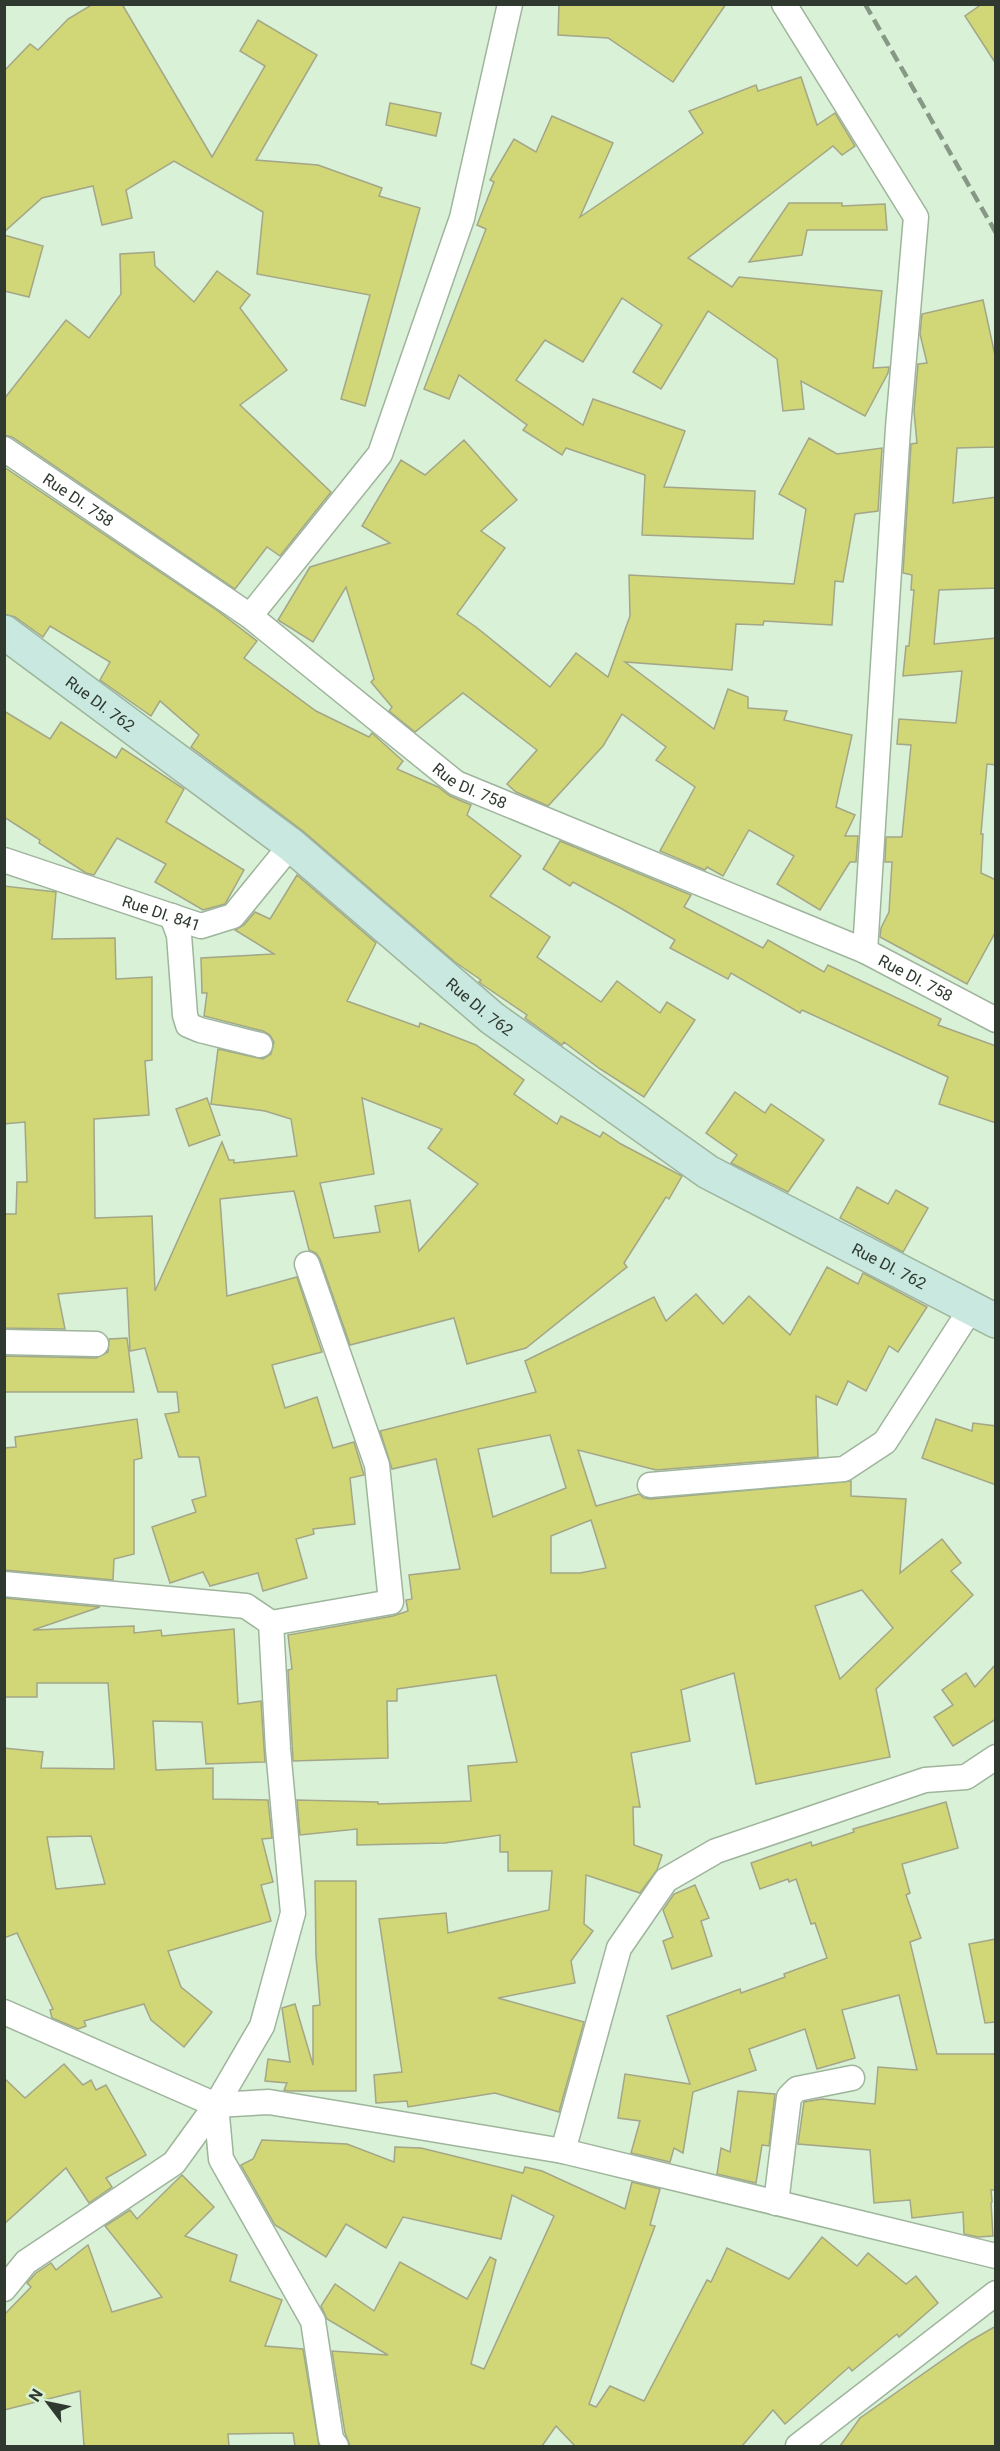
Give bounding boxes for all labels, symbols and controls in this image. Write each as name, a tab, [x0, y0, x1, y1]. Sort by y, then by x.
street label: Rue DI. 758	[39, 469, 117, 531]
street label: Rue DI. 762	[62, 672, 138, 736]
street label: Rue DI. 758	[429, 759, 509, 813]
street label: Rue DI. 841	[120, 891, 203, 935]
street label: Rue DI. 758	[875, 951, 956, 1005]
street label: Rue DI. 762	[442, 974, 517, 1040]
street label: Rue DI. 762	[849, 1239, 929, 1293]
north arrow	[18, 2373, 78, 2433]
text: N	[25, 2385, 47, 2405]

